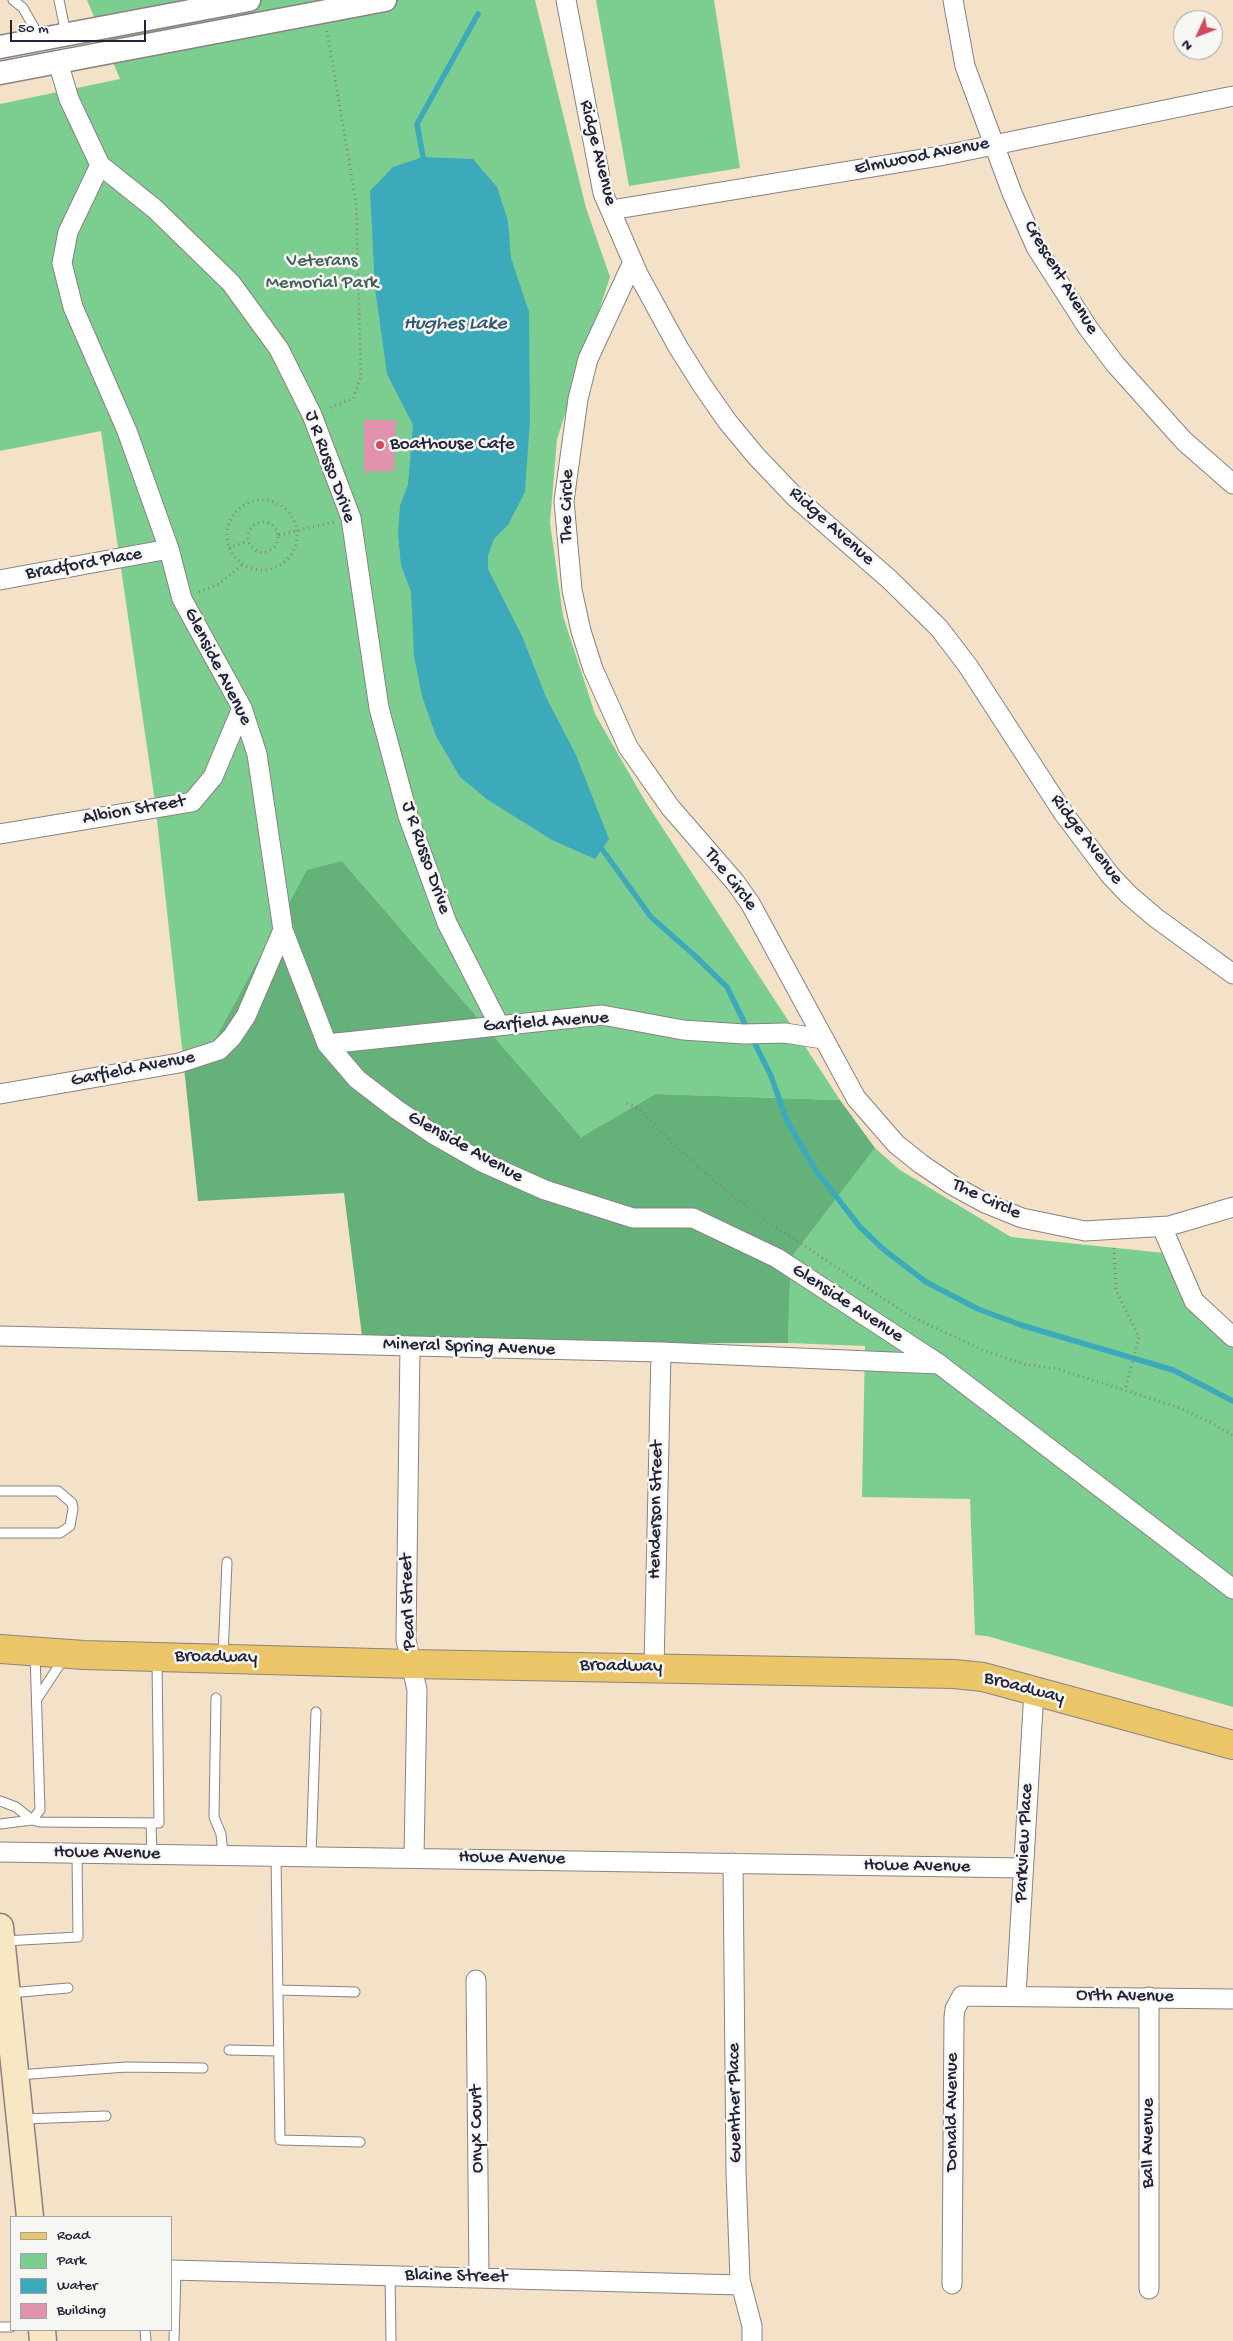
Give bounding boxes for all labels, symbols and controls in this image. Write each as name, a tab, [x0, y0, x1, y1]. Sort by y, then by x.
scale bar	[12, 10, 149, 42]
north arrow	[1173, 10, 1223, 60]
text: 50 m	[18, 20, 49, 38]
text: N	[1178, 36, 1197, 54]
street label: Ridge Avenue	[573, 98, 621, 208]
street label: Elmwood Avenue	[853, 133, 991, 181]
street label: Crescent Avenue	[1017, 217, 1103, 339]
park label: Veterans Memorial Park	[266, 251, 378, 295]
water label: Hughes Lake	[403, 313, 507, 337]
street label: J R Russo Drive	[298, 408, 360, 526]
place label: Boathouse Cafe	[390, 434, 515, 456]
marker: Boathouse Cafe	[374, 439, 386, 451]
street label: The Circle	[556, 469, 580, 543]
street label: Ridge Avenue	[783, 483, 879, 571]
street label: Bradford Place	[24, 544, 144, 586]
street label: Glenside Avenue	[178, 604, 256, 730]
street label: Ridge Avenue	[1045, 790, 1127, 890]
street label: Albion Street	[81, 791, 187, 831]
street label: J R Russo Drive	[395, 799, 455, 917]
street label: The Circle	[698, 844, 762, 916]
street label: Garfield Avenue	[482, 1007, 610, 1039]
street label: Garfield Avenue	[69, 1047, 197, 1093]
street label: Glenside Avenue	[403, 1107, 527, 1189]
street label: The Circle	[948, 1174, 1024, 1226]
street label: Glenside Avenue	[787, 1259, 907, 1349]
street label: Mineral Spring Avenue	[382, 1334, 556, 1362]
street label: Henderson Street	[644, 1441, 670, 1579]
street label: Pearl Street	[396, 1553, 422, 1651]
street label: Broadway	[175, 1646, 257, 1670]
street label: Broadway	[580, 1655, 662, 1679]
street label: Broadway	[981, 1667, 1067, 1711]
street label: Parkview Place	[1010, 1783, 1040, 1903]
street label: Howe Avenue	[53, 1842, 161, 1866]
street label: Howe Avenue	[458, 1847, 566, 1871]
street label: Howe Avenue	[863, 1855, 971, 1879]
street label: Orth Avenue	[1076, 1985, 1174, 2009]
street label: Guenther Place	[724, 2043, 748, 2163]
street label: Donald Avenue	[942, 2053, 964, 2171]
street label: Onyx Court	[466, 2085, 490, 2173]
street label: Ball Avenue	[1138, 2098, 1160, 2188]
legend	[10, 2216, 172, 2331]
text: Road	[57, 2227, 90, 2245]
text: Park	[57, 2252, 86, 2270]
street label: Blaine Street	[405, 2265, 507, 2289]
text: Water	[57, 2277, 97, 2295]
text: Building	[57, 2302, 106, 2320]

